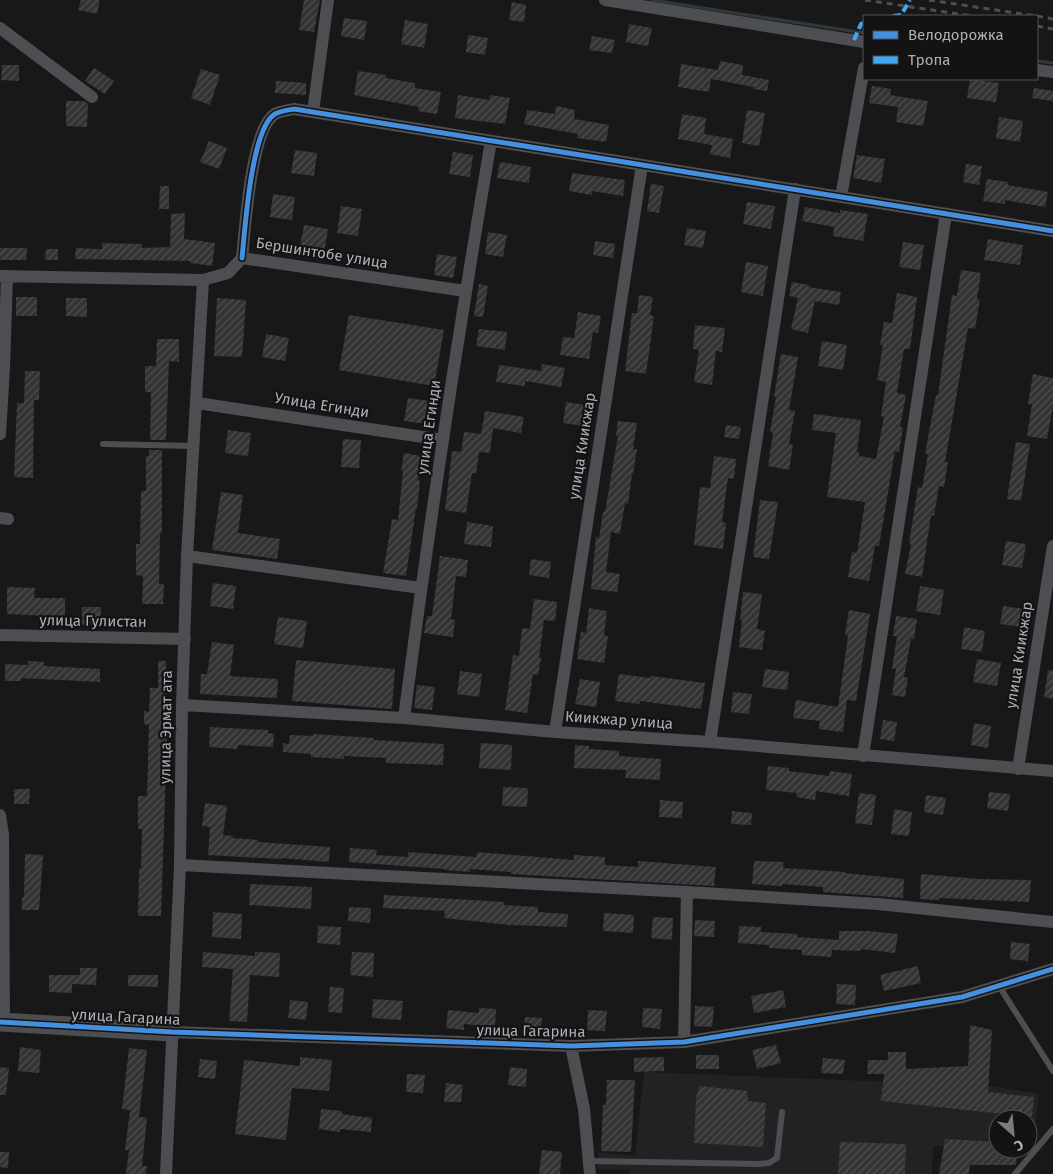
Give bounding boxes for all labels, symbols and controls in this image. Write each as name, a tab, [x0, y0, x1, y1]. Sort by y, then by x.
legend	[863, 15, 1038, 80]
text: Велодорожка	[908, 26, 1004, 44]
text: Тропа	[908, 51, 950, 69]
street label: Бершинтобе улица	[255, 234, 389, 272]
street label: улица Егинди	[413, 379, 445, 475]
street label: Улица Егинди	[273, 389, 371, 421]
street label: улица Киикжар	[565, 391, 599, 501]
street label: улица Киикжар	[1002, 600, 1036, 710]
street label: улица Гулистан	[39, 611, 147, 631]
street label: улица Эрмат ата	[156, 670, 176, 784]
street label: Киикжар улица	[564, 707, 674, 733]
street label: улица Гагарина	[71, 1005, 181, 1029]
street label: улица Гагарина	[476, 1021, 586, 1041]
north arrow	[988, 1109, 1038, 1159]
text: С	[1011, 1136, 1026, 1155]

